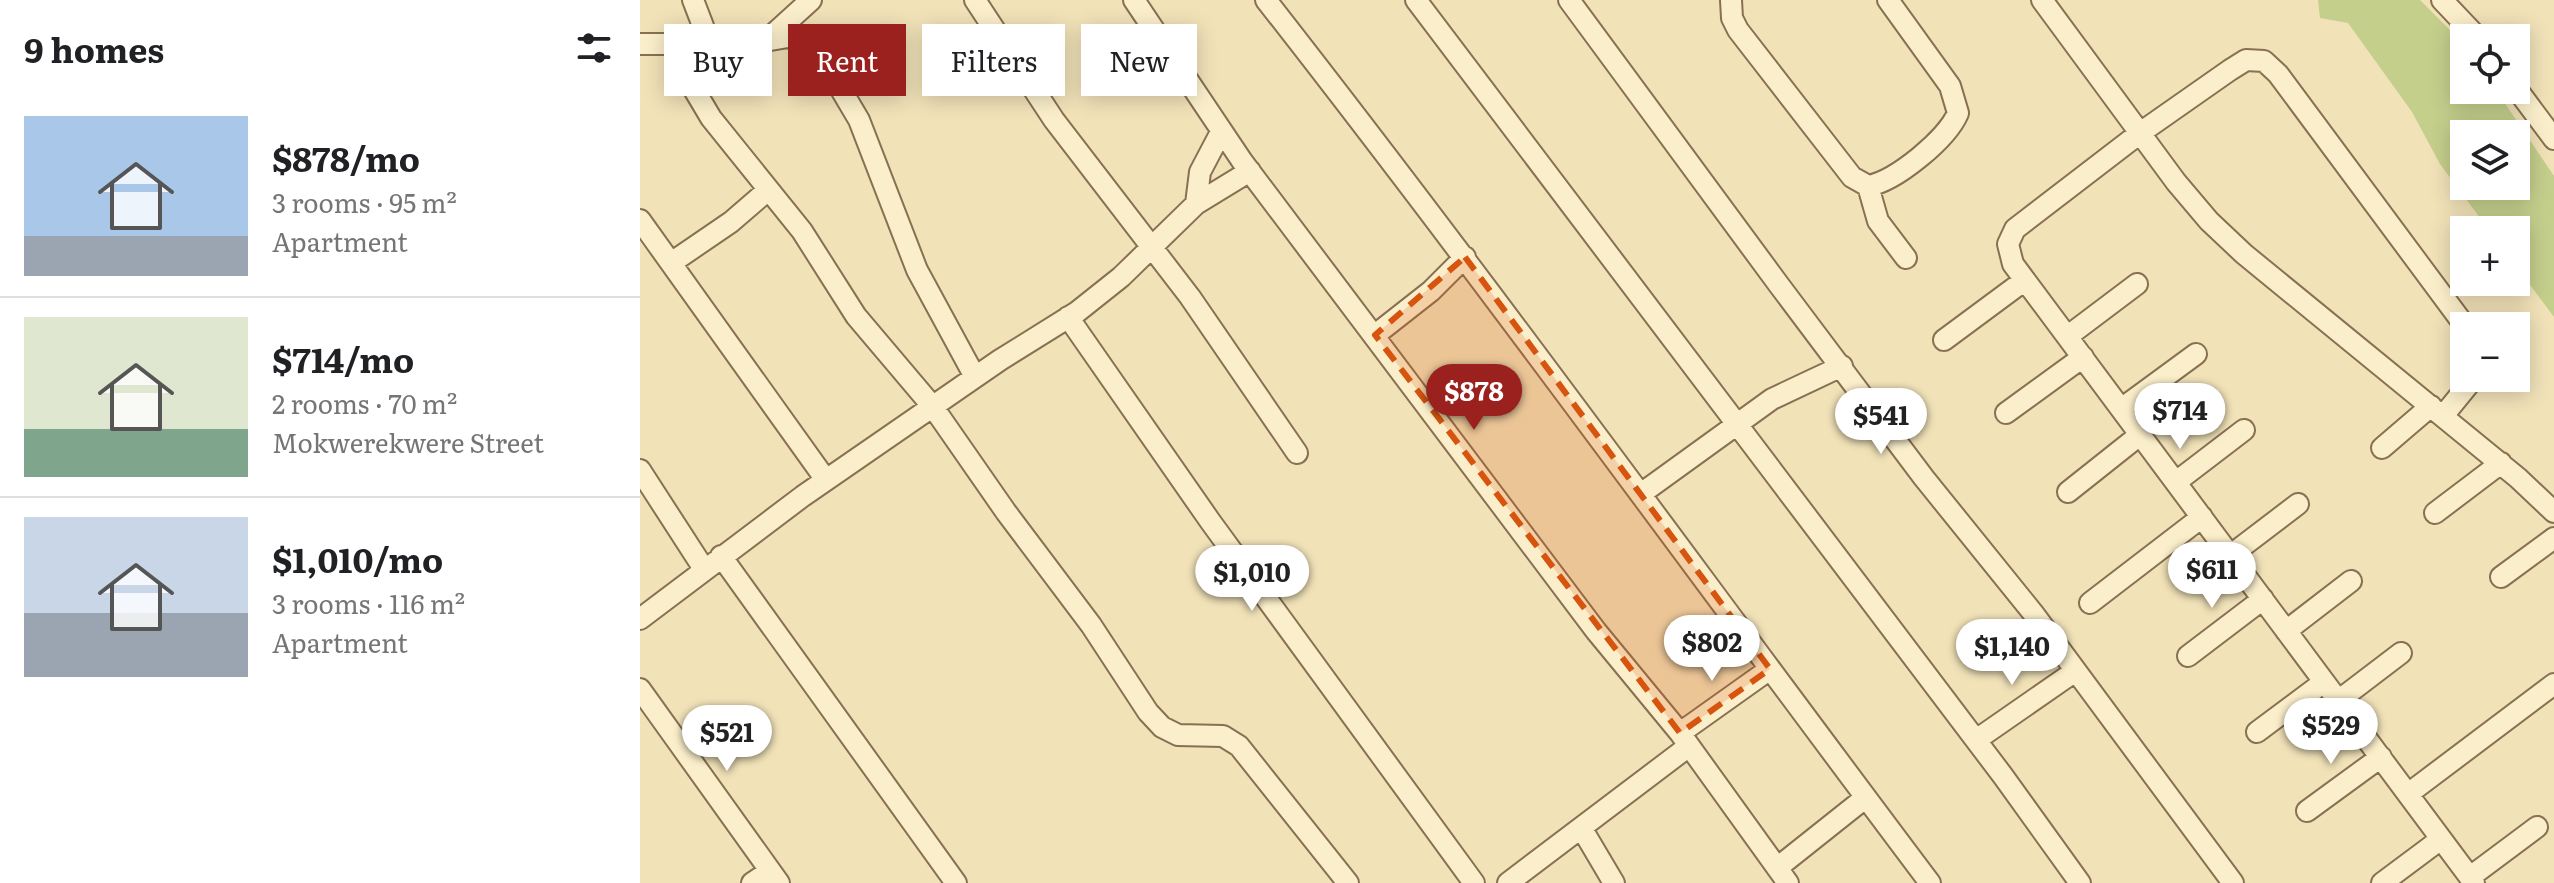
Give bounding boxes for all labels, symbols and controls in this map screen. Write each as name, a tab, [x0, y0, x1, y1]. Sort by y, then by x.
text: 9 homes	[24, 23, 164, 73]
chip: Buy	[664, 24, 772, 96]
chip: Rent	[788, 24, 906, 96]
chip: Filters	[922, 24, 1065, 96]
chip: New	[1081, 24, 1197, 96]
map controls	[2450, 24, 2530, 392]
button: locate	[2450, 24, 2530, 104]
icon: filters	[572, 26, 616, 70]
button: layers	[2450, 120, 2530, 200]
text: $878/mo	[272, 132, 420, 182]
icon: home	[88, 148, 184, 244]
text: 3 rooms · 95 m²	[272, 182, 457, 221]
button: +	[2450, 216, 2530, 296]
text: Apartment	[272, 221, 408, 260]
button: −	[2450, 312, 2530, 392]
text: $714/mo	[272, 333, 414, 383]
icon: home	[88, 349, 184, 445]
pin: $878	[1427, 364, 1521, 432]
text: $878	[1444, 370, 1504, 409]
text: 2 rooms · 70 m²	[272, 383, 457, 422]
pin: $714	[2133, 383, 2227, 451]
pin: $541	[1834, 388, 1928, 456]
text: $714	[2152, 389, 2208, 428]
text: $541	[1853, 394, 1909, 433]
text: Mokwerekwere Street	[272, 422, 544, 461]
text: $1,010/mo	[272, 533, 443, 583]
pin: $611	[2165, 542, 2259, 610]
pin: $1,010	[1187, 545, 1317, 613]
text: $611	[2186, 548, 2238, 587]
icon: home	[88, 549, 184, 645]
text: $1,010	[1213, 551, 1291, 590]
text: 3 rooms · 116 m²	[272, 583, 465, 622]
pin: $802	[1665, 615, 1759, 683]
pin: $1,140	[1947, 619, 2077, 687]
text: $802	[1682, 621, 1742, 660]
text: Apartment	[272, 622, 408, 661]
text: $1,140	[1974, 625, 2050, 664]
pin: $529	[2284, 698, 2378, 766]
text: $529	[2302, 704, 2360, 743]
pin: $521	[680, 705, 774, 773]
text: $521	[700, 711, 754, 750]

